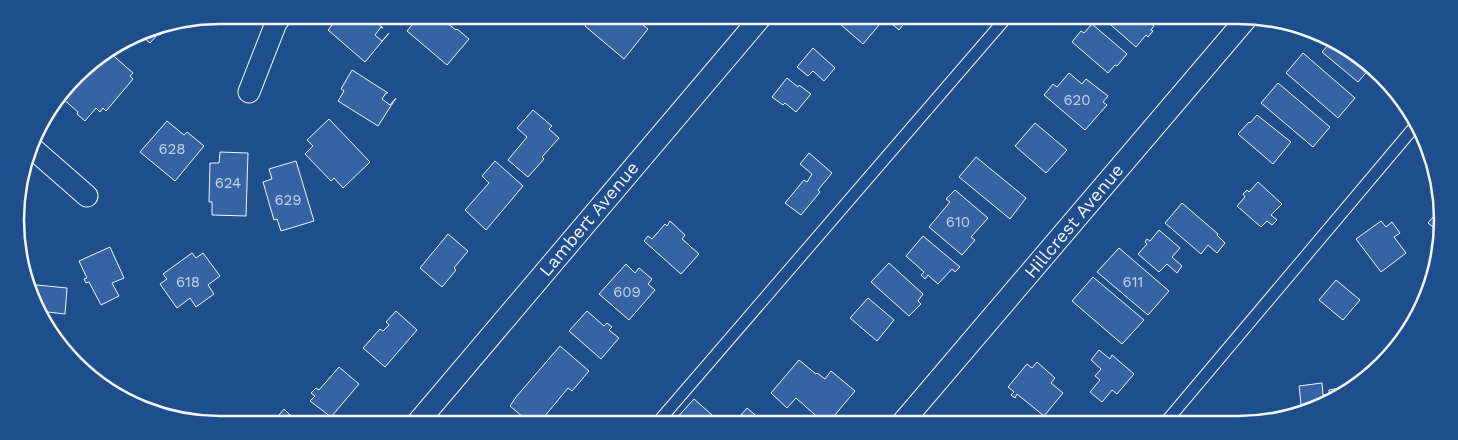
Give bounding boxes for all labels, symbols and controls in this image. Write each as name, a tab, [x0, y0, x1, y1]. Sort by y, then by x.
house number: 620	[1063, 91, 1091, 109]
house number: 628	[158, 140, 186, 158]
street label: Lambert Avenue	[535, 157, 643, 280]
street label: Hillcrest Avenue	[1020, 159, 1128, 282]
house number: 624	[215, 174, 241, 192]
house number: 629	[274, 191, 302, 209]
house number: 610	[946, 213, 970, 231]
house number: 618	[176, 273, 200, 291]
house number: 611	[1123, 273, 1143, 291]
house number: 609	[613, 283, 641, 301]

